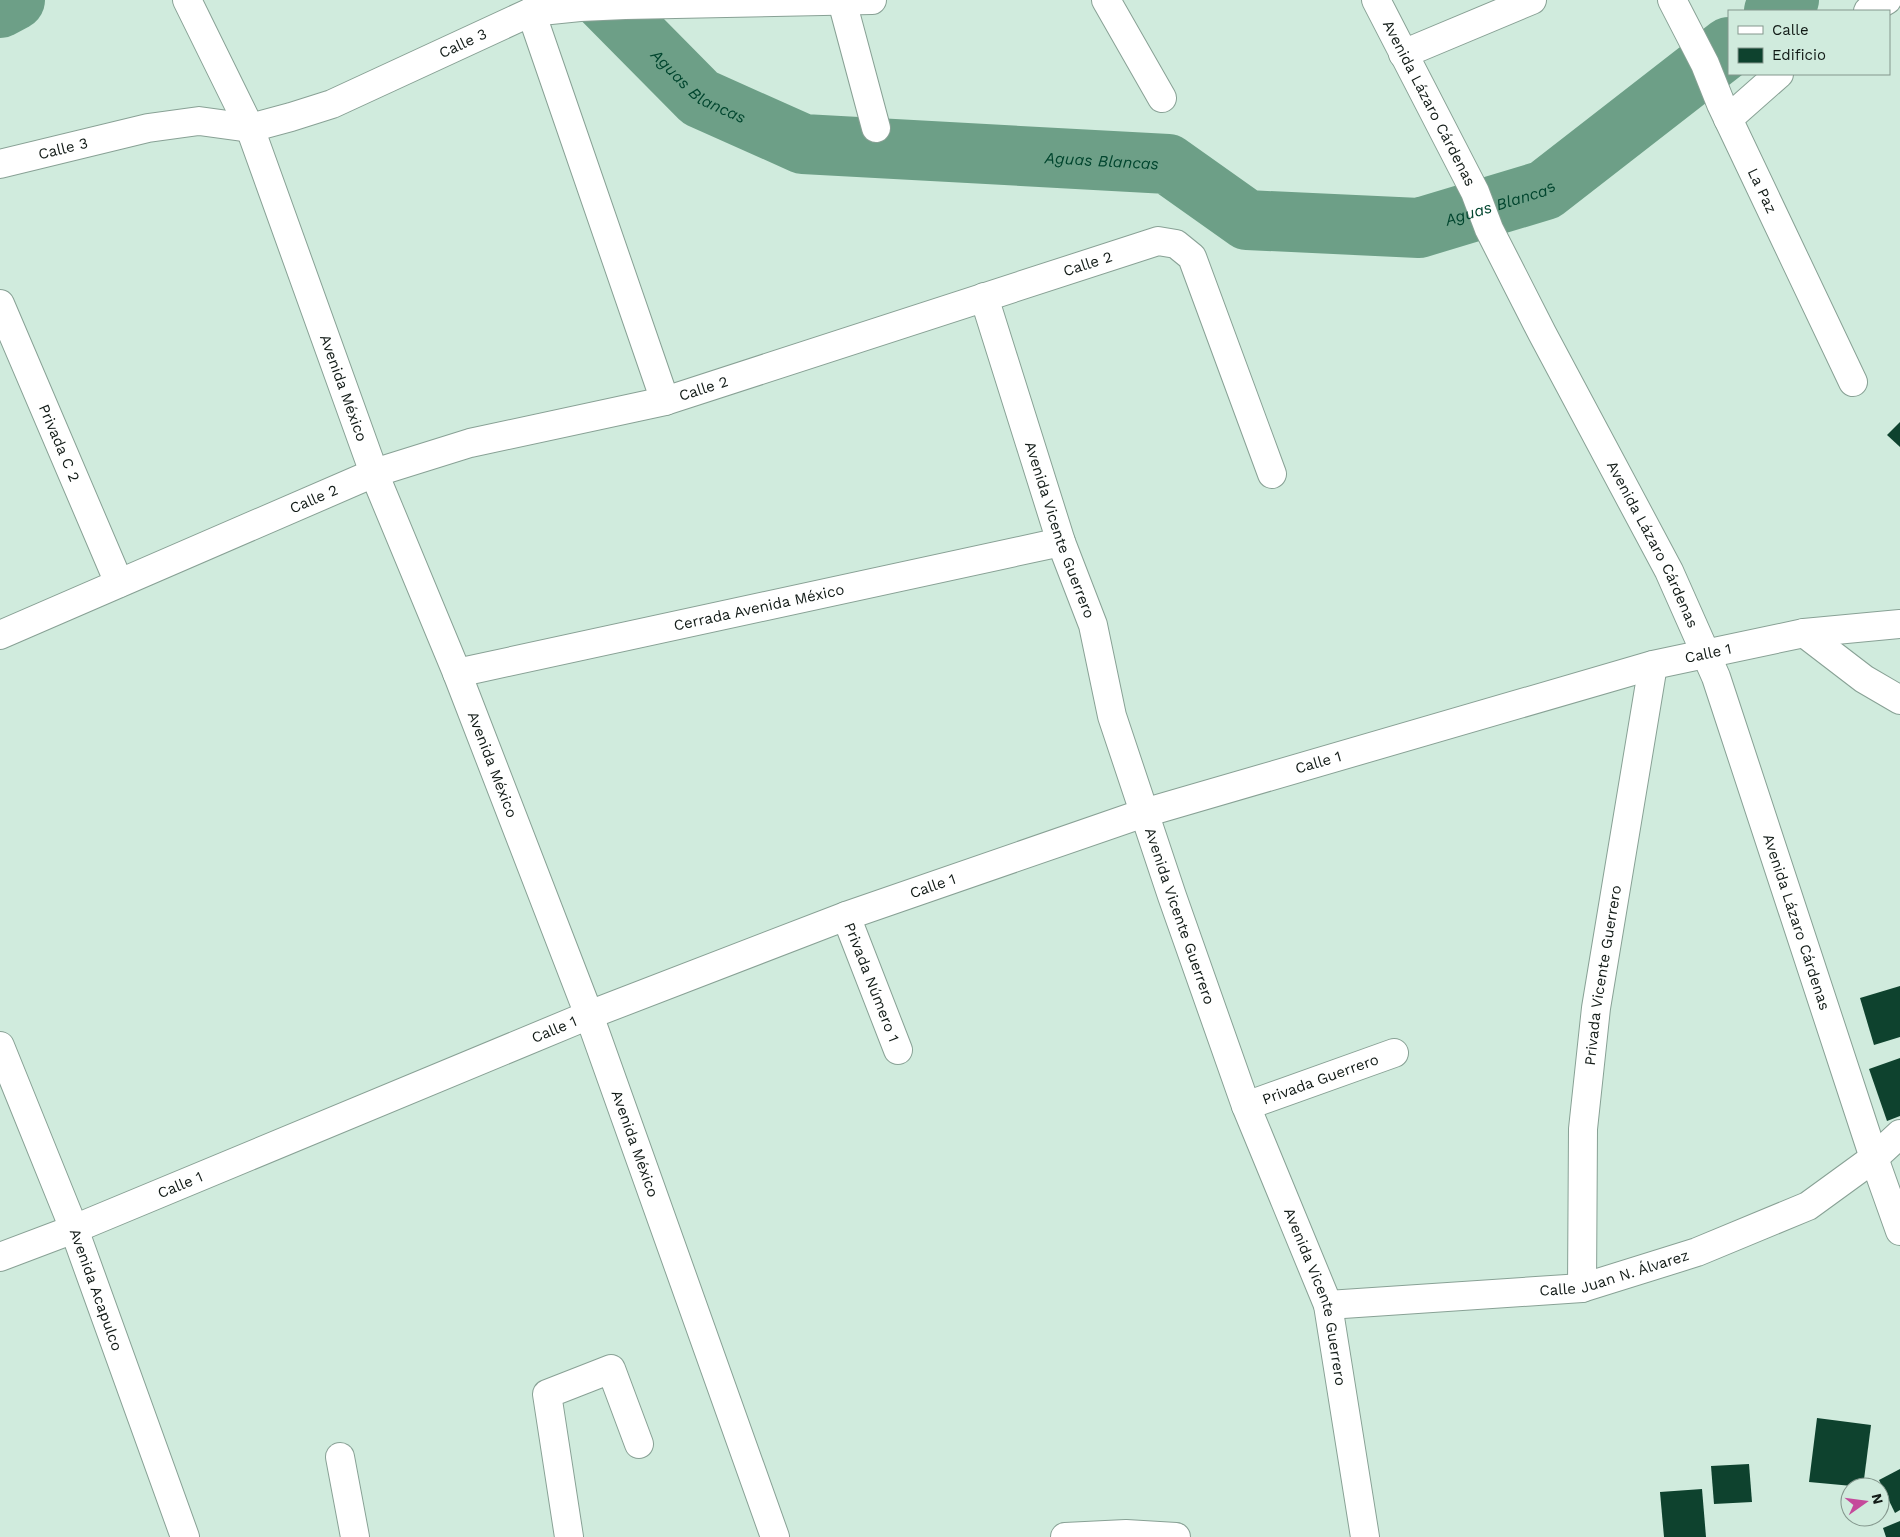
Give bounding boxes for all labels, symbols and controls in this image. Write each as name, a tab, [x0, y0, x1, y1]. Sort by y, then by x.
legend	[1728, 10, 1890, 75]
street label: Avenida Lázaro Cárdenas	[1379, 17, 1479, 189]
text: Calle	[1772, 21, 1809, 39]
street label: Calle 3	[436, 25, 490, 62]
water label: Aguas Blancas	[646, 45, 749, 127]
text: Edificio	[1772, 46, 1826, 64]
street label: Calle 3	[36, 134, 90, 163]
water label: Aguas Blancas	[1043, 148, 1159, 173]
street label: La Paz	[1744, 165, 1781, 216]
water label: Aguas Blancas	[1442, 177, 1559, 230]
street label: Calle 2	[1061, 247, 1114, 280]
street label: Avenida México	[316, 332, 371, 444]
street label: Calle 2	[677, 372, 730, 405]
street label: Privada C 2	[35, 402, 84, 484]
street label: Avenida Vicente Guerrero	[1021, 439, 1099, 621]
street label: Avenida Lázaro Cárdenas	[1603, 458, 1702, 631]
street label: Calle 2	[287, 481, 341, 517]
street label: Cerrada Avenida México	[672, 580, 846, 635]
street label: Calle 1	[1683, 640, 1733, 667]
street label: Avenida México	[464, 709, 521, 820]
street label: Calle 1	[1293, 747, 1343, 778]
street label: Avenida Vicente Guerrero	[1141, 825, 1219, 1007]
street label: Avenida Lázaro Cárdenas	[1759, 832, 1834, 1013]
street label: Calle 1	[907, 870, 958, 902]
street label: Privada Vicente Guerrero	[1581, 884, 1625, 1066]
street label: Privada Número 1	[840, 920, 903, 1045]
street label: Calle 1	[529, 1012, 579, 1047]
street label: Privada Guerrero	[1260, 1050, 1381, 1108]
street label: Avenida México	[608, 1088, 662, 1200]
street label: Calle 1	[155, 1168, 205, 1202]
street label: Avenida Vicente Guerrero	[1280, 1205, 1350, 1387]
street label: Avenida Acapulco	[66, 1226, 126, 1353]
street label: Calle Juan N. Álvarez	[1539, 1246, 1691, 1300]
north arrow	[1840, 1477, 1890, 1527]
text: N	[1869, 1492, 1887, 1506]

